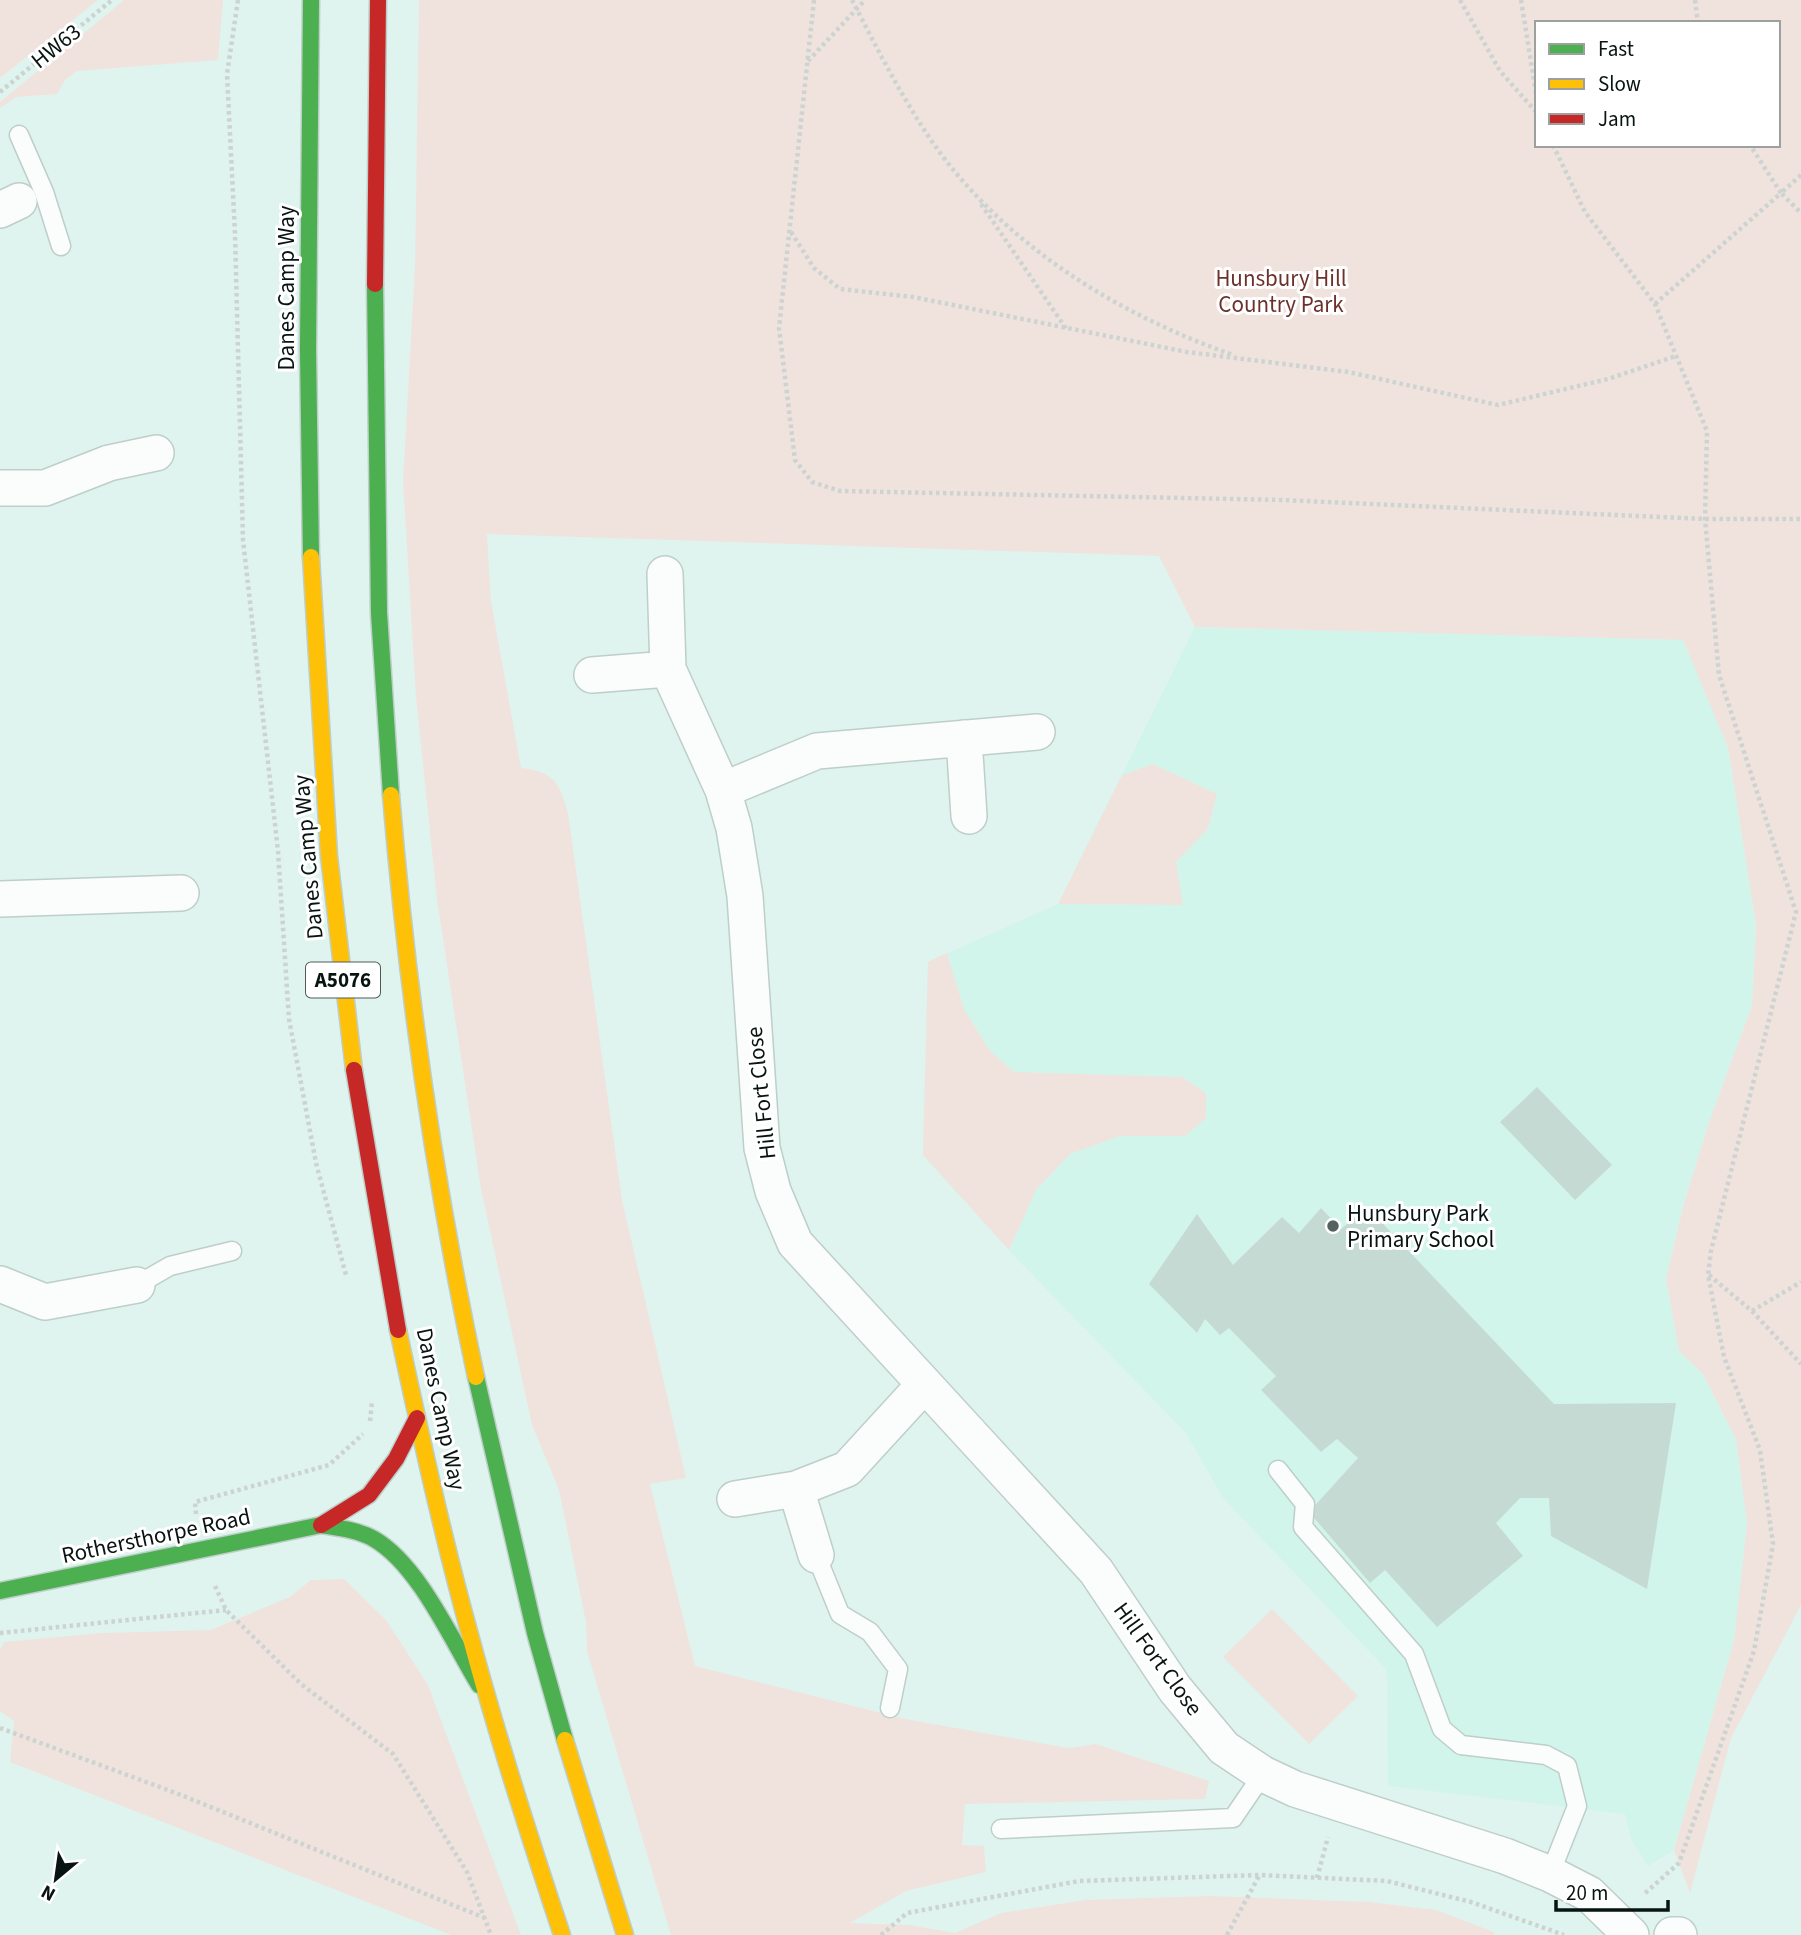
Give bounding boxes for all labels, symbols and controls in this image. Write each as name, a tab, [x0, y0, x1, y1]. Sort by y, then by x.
street label: HW63	[24, 16, 88, 76]
legend	[1535, 21, 1780, 147]
text: Fast	[1598, 34, 1634, 64]
text: Slow	[1598, 69, 1641, 99]
text: Jam	[1598, 104, 1636, 134]
street label: Danes Camp Way	[270, 205, 303, 371]
park label: Hunsbury Hill Country Park	[1215, 262, 1347, 321]
street label: Danes Camp Way	[284, 773, 332, 941]
road number: A5076	[306, 962, 380, 998]
street label: Hill Fort Close	[738, 1025, 784, 1161]
place label: Hunsbury Park Primary School	[1347, 1197, 1494, 1256]
marker: Hunsbury Park Primary School	[1325, 1218, 1341, 1234]
street label: Danes Camp Way	[408, 1325, 474, 1493]
street label: Rothersthorpe Road	[58, 1500, 254, 1572]
street label: Hill Fort Close	[1105, 1595, 1211, 1723]
north arrow	[21, 1844, 91, 1914]
scale bar	[1556, 1868, 1668, 1912]
text: N	[36, 1878, 61, 1907]
text: 20 m	[1566, 1878, 1608, 1908]

